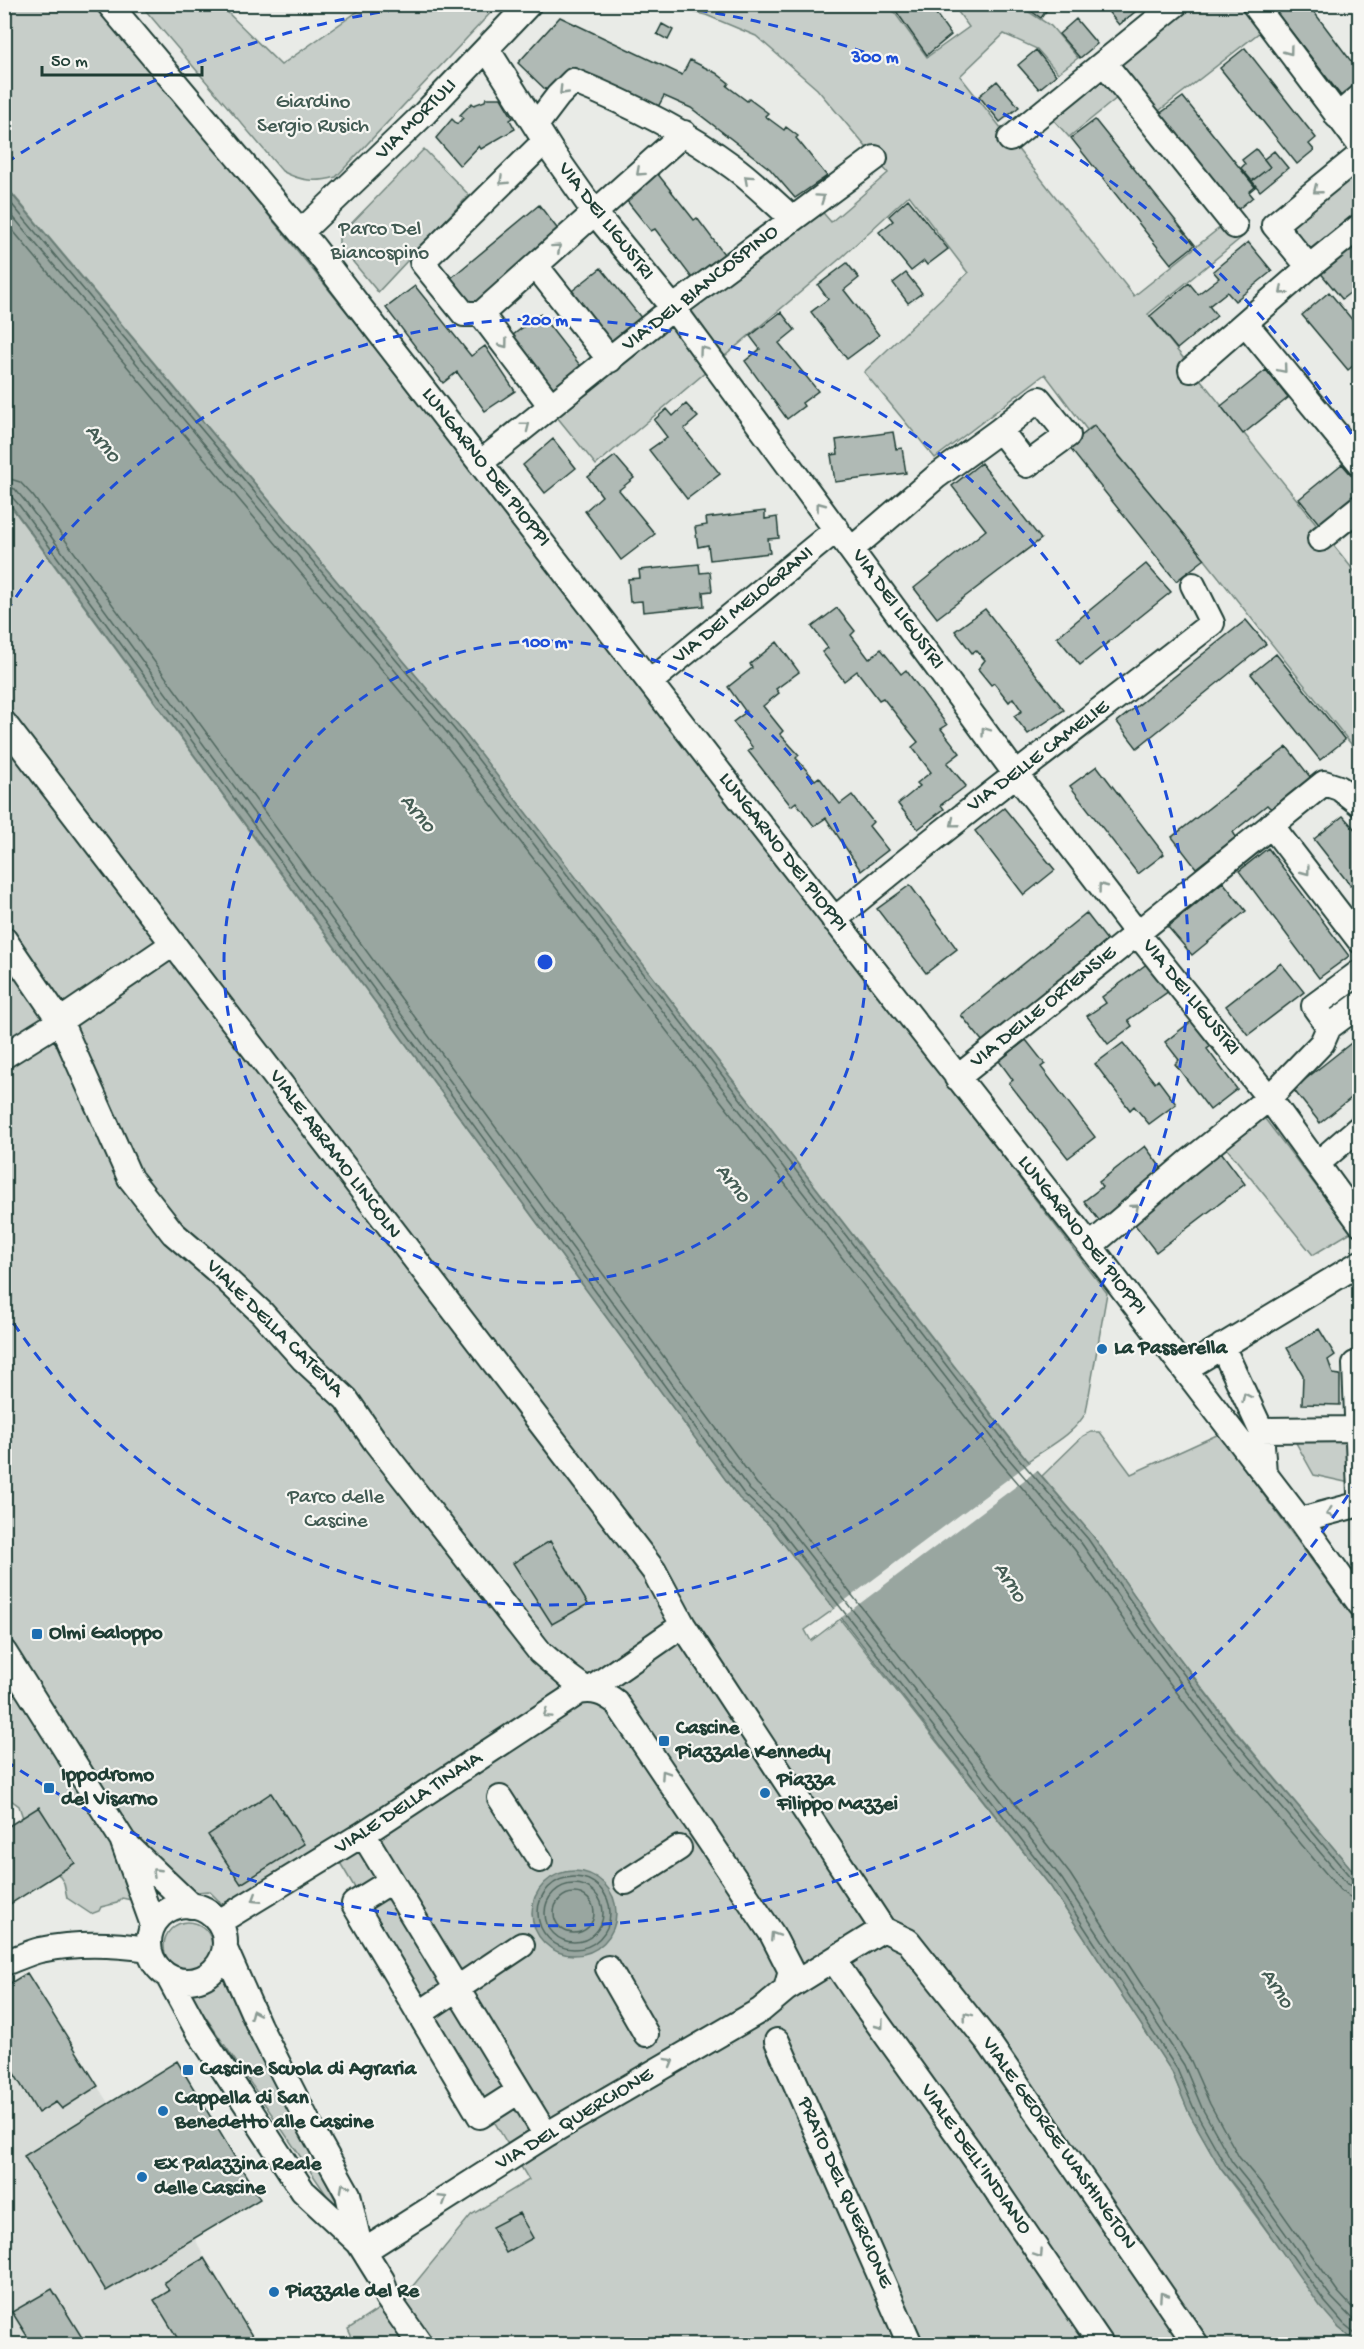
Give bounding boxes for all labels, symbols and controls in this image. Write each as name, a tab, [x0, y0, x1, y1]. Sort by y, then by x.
scale bar	[42, 39, 202, 77]
one-way arrow	[1282, 45, 1293, 56]
text: 300 m	[851, 48, 899, 69]
text: 50 m	[51, 52, 88, 73]
street label: VIA MORTULI	[370, 74, 463, 167]
one-way arrow	[559, 84, 570, 95]
park label: Giardino Sergio Rusich	[257, 91, 369, 140]
street label: VIA DEI LIGUSTRI	[551, 157, 659, 286]
one-way arrow	[637, 165, 647, 176]
one-way arrow	[499, 174, 510, 185]
one-way arrow	[744, 175, 755, 186]
one-way arrow	[1312, 182, 1323, 193]
one-way arrow	[814, 194, 825, 205]
park label: Parco Del Biancospino	[330, 218, 429, 267]
street label: VIA DEL BIANCOSPINO	[617, 220, 785, 359]
one-way arrow	[550, 244, 560, 255]
one-way arrow	[1279, 284, 1289, 295]
text: 200 m	[522, 311, 568, 332]
one-way arrow	[497, 337, 508, 348]
one-way arrow	[699, 345, 710, 356]
one-way arrow	[1275, 362, 1286, 373]
street label: LUNGARNO DEI PIOPPI	[415, 383, 555, 553]
water label: Arno	[78, 419, 127, 470]
one-way arrow	[519, 423, 530, 434]
one-way arrow	[816, 501, 827, 512]
street label: VIA DEI MELOGRANI	[668, 541, 820, 671]
street label: VIA DEI LIGUSTRI	[844, 544, 949, 675]
text: 100 m	[522, 633, 568, 654]
street label: VIA DELLE CAMELIE	[962, 695, 1116, 819]
one-way arrow	[981, 727, 992, 738]
street label: LUNGARNO DEI PIOPPI	[712, 768, 852, 938]
water label: Arno	[393, 789, 442, 840]
one-way arrow	[949, 816, 960, 827]
one-way arrow	[1299, 864, 1310, 875]
one-way arrow	[1099, 882, 1110, 893]
street label: VIA DEI LIGUSTRI	[1135, 934, 1245, 1061]
street label: VIA DELLE ORTENSIE	[965, 941, 1123, 1075]
centre of rings	[535, 952, 555, 972]
street label: VIALE ABRAMO LINCOLN	[262, 1065, 406, 1245]
street label: LUNGARNO DEI PIOPPI	[1011, 1151, 1151, 1321]
water label: Arno	[709, 1159, 756, 1210]
one-way arrow	[1128, 1204, 1139, 1215]
street label: VIALE DELLA CATENA	[199, 1254, 350, 1405]
place label: La Passerella	[1114, 1337, 1228, 1362]
marker: La Passerella	[1095, 1342, 1109, 1356]
one-way arrow	[1242, 1392, 1254, 1403]
park label: Parco delle Cascine	[287, 1486, 386, 1535]
one-way arrow	[1325, 1506, 1336, 1518]
water label: Arno	[986, 1558, 1032, 1609]
place label: Olmi Galoppo	[49, 1622, 163, 1647]
marker: Olmi Galoppo	[30, 1627, 44, 1641]
one-way arrow	[543, 1706, 554, 1717]
place label: Cascine Piazzale Kennedy	[675, 1717, 831, 1766]
marker: Cascine Piazzale Kennedy	[657, 1734, 671, 1748]
street label: VIALE DELLA TINAIA	[330, 1746, 489, 1862]
place label: Ippodromo del Visarno	[61, 1764, 158, 1813]
place label: Piazza Filippo Mazzei	[776, 1769, 898, 1818]
one-way arrow	[661, 1770, 672, 1781]
marker: Ippodromo del Visarno	[42, 1781, 56, 1795]
marker: Piazza Filippo Mazzei	[758, 1786, 772, 1800]
one-way arrow	[153, 1869, 164, 1880]
one-way arrow	[252, 1892, 263, 1903]
one-way arrow	[769, 1932, 781, 1942]
water label: Arno	[1253, 1964, 1299, 2015]
one-way arrow	[249, 2009, 261, 2020]
one-way arrow	[964, 2012, 975, 2023]
one-way arrow	[872, 2019, 883, 2030]
street label: VIALE GEORGE WASHINGTON	[974, 2032, 1141, 2255]
place label: Cascine Scuola di Agraria	[199, 2058, 417, 2083]
one-way arrow	[664, 2058, 674, 2070]
marker: Cascine Scuola di Agraria	[181, 2063, 195, 2077]
street label: VIA DEL QUERCIONE	[491, 2063, 659, 2178]
street label: VIALE DELL'INDIANO	[913, 2079, 1037, 2241]
place label: Cappella di San Benedetto alle Cascine	[174, 2087, 375, 2136]
street label: PRATO DEL QUERCIONE	[790, 2093, 898, 2293]
marker: Cappella di San Benedetto alle Cascine	[156, 2104, 170, 2118]
place label: Ex Palazzina Reale delle Cascine	[154, 2153, 322, 2202]
marker: Ex Palazzina Reale delle Cascine	[135, 2170, 149, 2184]
one-way arrow	[340, 2183, 351, 2193]
one-way arrow	[437, 2195, 447, 2207]
one-way arrow	[1032, 2248, 1044, 2258]
place label: Piazzale del Re	[285, 2280, 420, 2305]
marker: Piazzale del Re	[267, 2285, 281, 2299]
one-way arrow	[1159, 2292, 1170, 2303]

